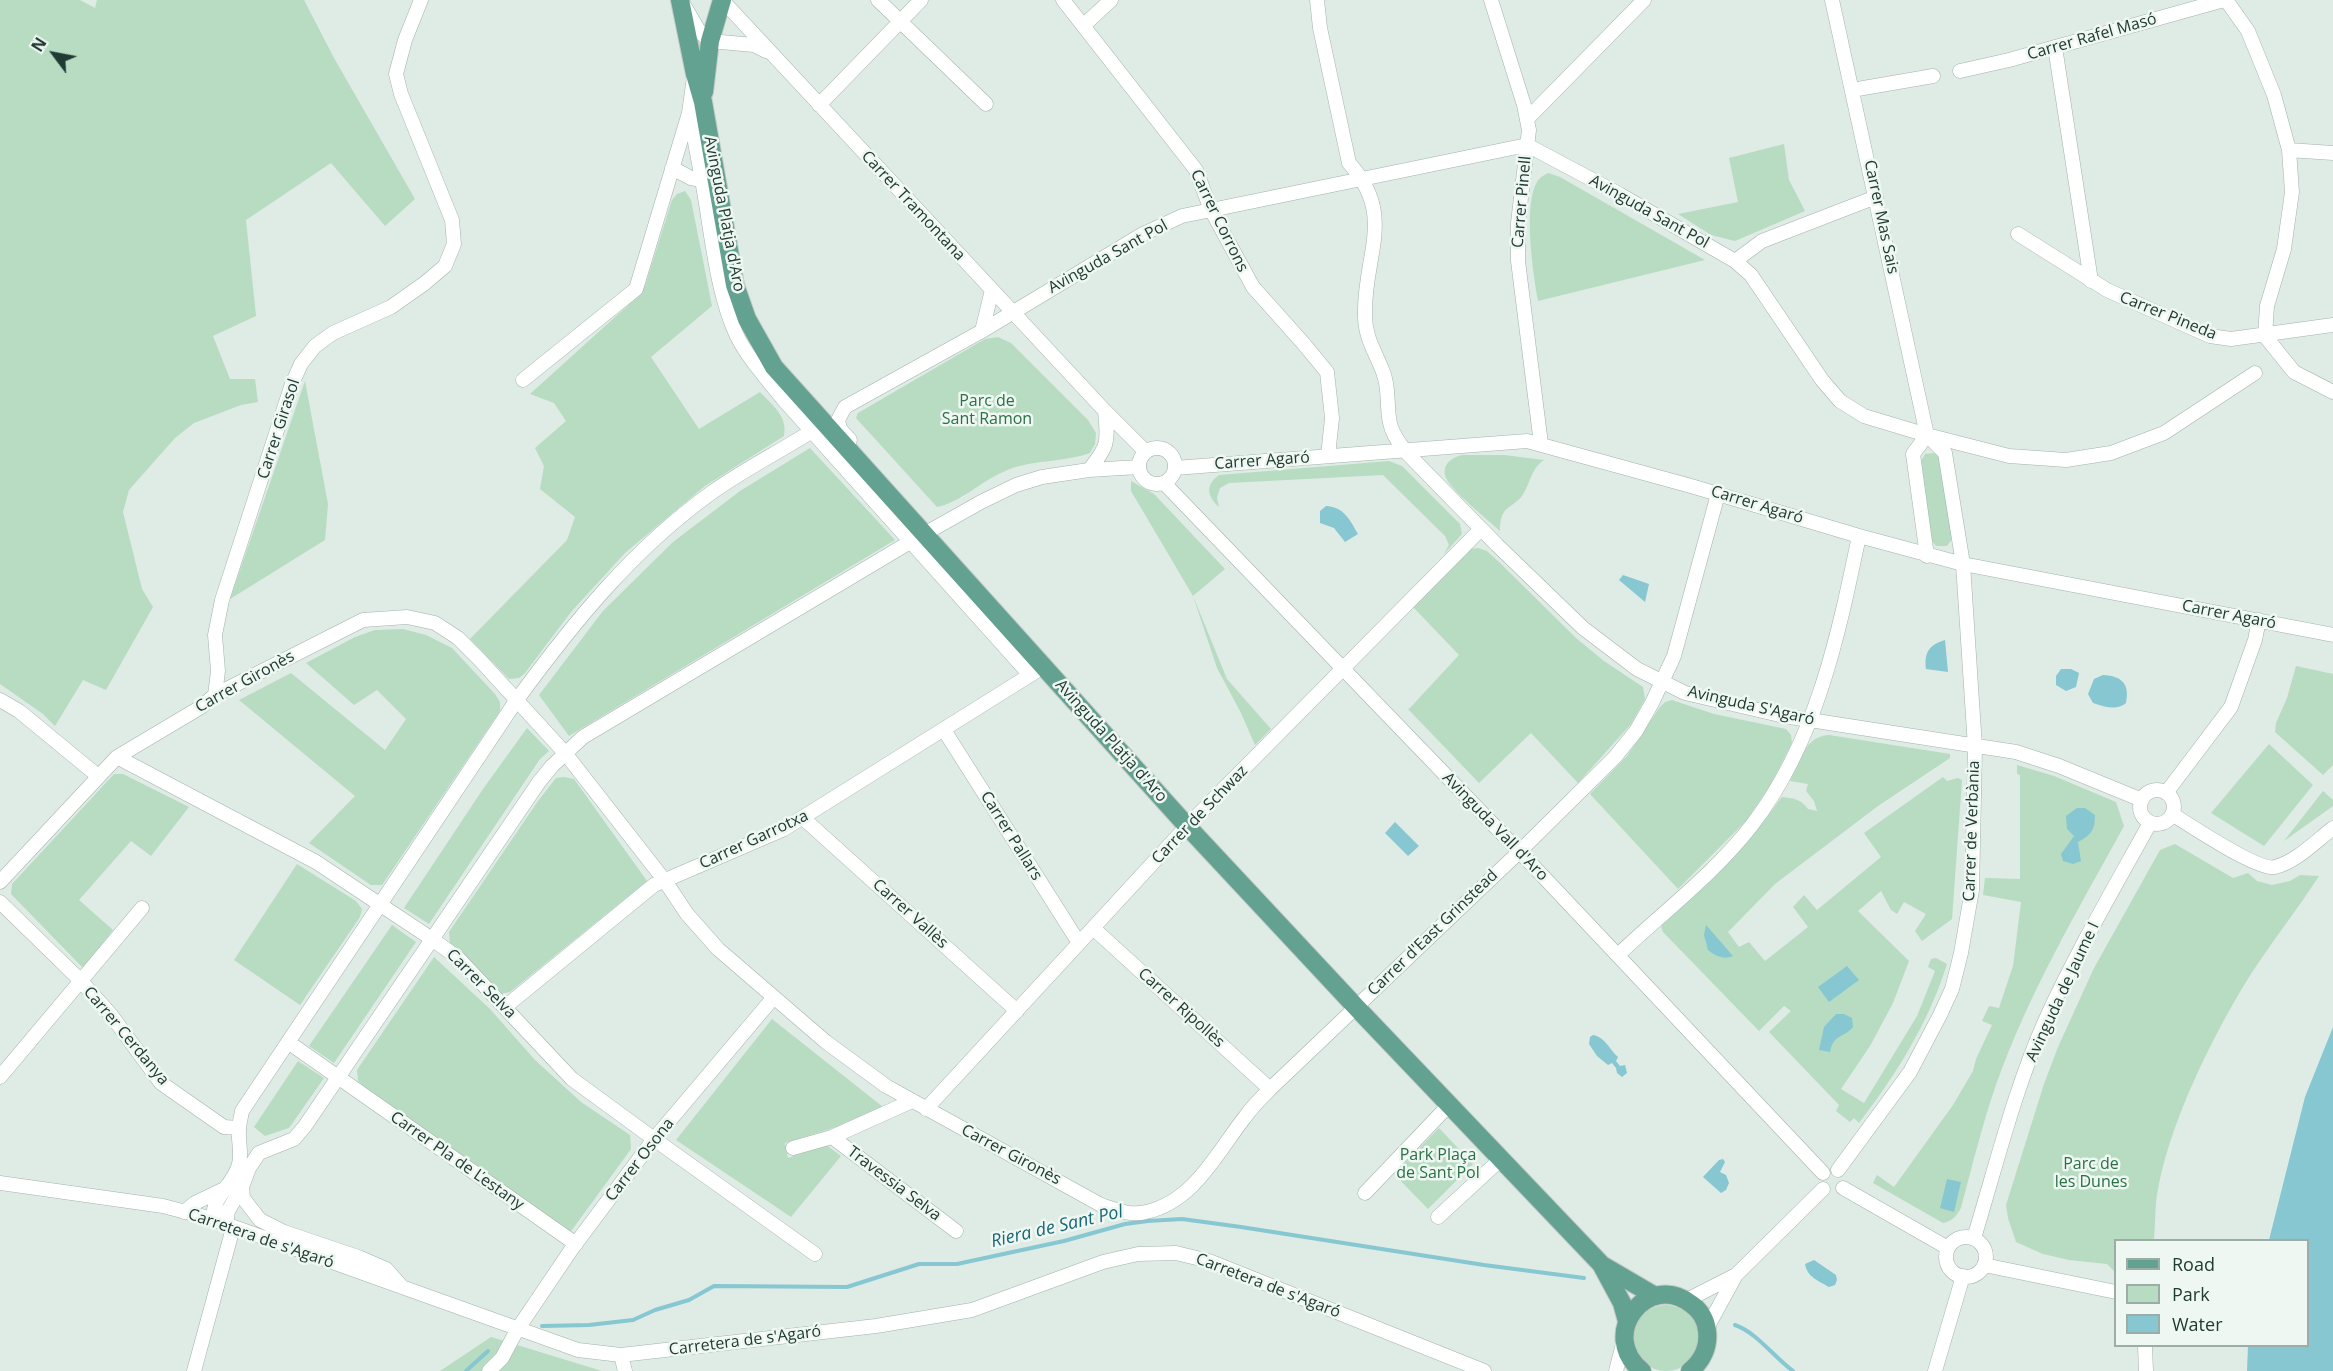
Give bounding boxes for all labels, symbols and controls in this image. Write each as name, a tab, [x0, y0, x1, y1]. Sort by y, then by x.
street label: Carrer Rafel Masó	[2025, 9, 2159, 65]
north arrow	[24, 24, 84, 84]
text: N	[26, 33, 52, 56]
street label: Avinguda Platja d'Aro	[699, 135, 749, 293]
street label: Carrer Tramontana	[857, 147, 969, 265]
street label: Carrer Pinell	[1508, 155, 1536, 249]
street label: Carrer Mas Sais	[1860, 158, 1902, 276]
street label: Carrer Corrons	[1186, 167, 1252, 275]
street label: Avinguda Sant Pol	[1586, 171, 1712, 253]
street label: Avinguda Sant Pol	[1045, 216, 1171, 298]
street label: Carrer Pineda	[2117, 288, 2219, 344]
street label: Carrer Girasol	[254, 377, 304, 481]
park label: Parc de Sant Ramon	[942, 391, 1032, 429]
street label: Carrer Agaró	[1214, 448, 1310, 474]
street label: Carrer Agaró	[1708, 482, 1806, 528]
street label: Carrer Agaró	[2180, 596, 2278, 634]
street label: Carrer Gironès	[192, 647, 298, 717]
street label: Avinguda Platja d'Aro	[1051, 676, 1171, 806]
street label: Avinguda S'Agaró	[1686, 682, 1816, 730]
street label: Carrer de Verbània	[1960, 760, 1984, 902]
street label: Carrer de Schwaz	[1148, 762, 1252, 868]
street label: Avinguda Vall d'Aro	[1438, 769, 1552, 885]
street label: Carrer Pallars	[976, 788, 1046, 884]
street label: Carrer Garrotxa	[697, 806, 811, 874]
street label: Carrer d'East Grinstead	[1364, 866, 1502, 1000]
street label: Carrer Vallès	[868, 875, 952, 953]
street label: Avinguda de Jaume I	[2022, 919, 2104, 1065]
street label: Carrer Selva	[442, 945, 520, 1023]
street label: Carrer Ripollès	[1134, 964, 1228, 1052]
street label: Carrer Cerdanya	[79, 983, 173, 1089]
street label: Carrer Pla de Ľestany	[386, 1108, 528, 1214]
street label: Carrer Osona	[602, 1115, 678, 1205]
street label: Carrer Gironès	[958, 1121, 1064, 1189]
street label: Travessia Selva	[843, 1143, 945, 1225]
park label: Park Plaça de Sant Pol	[1396, 1145, 1480, 1183]
park label: Parc de les Dunes	[2055, 1154, 2127, 1192]
water label: Riera de Sant Pol	[989, 1201, 1125, 1253]
street label: Carretera de s'Agaró	[185, 1205, 337, 1273]
legend	[2114, 1239, 2309, 1347]
street label: Carretera de s'Agaró	[1193, 1250, 1343, 1322]
text: Road	[2172, 1252, 2215, 1276]
text: Park	[2172, 1282, 2210, 1306]
text: Water	[2172, 1312, 2223, 1336]
street label: Carretera de s'Agaró	[668, 1322, 822, 1360]

